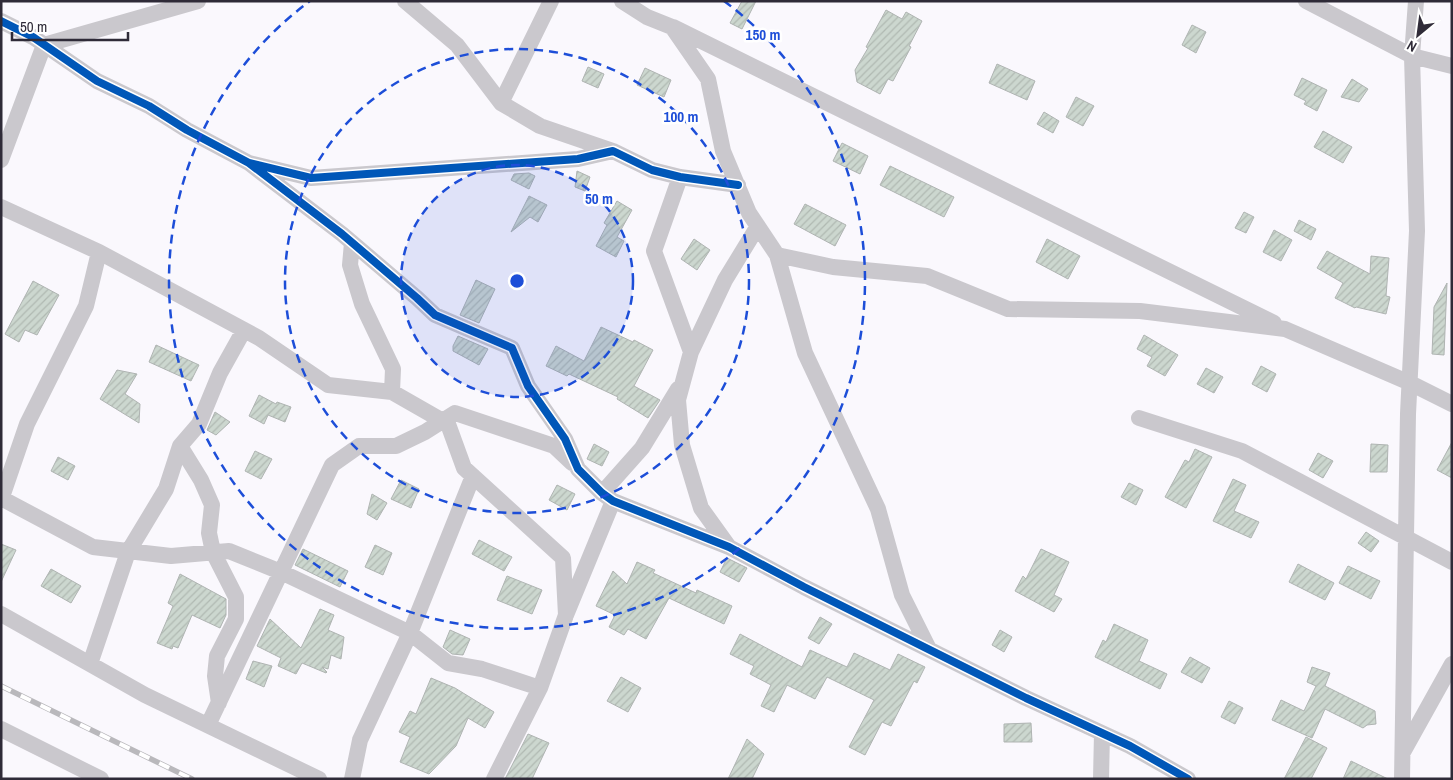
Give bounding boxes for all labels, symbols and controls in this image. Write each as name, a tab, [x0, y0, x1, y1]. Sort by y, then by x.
scale bar	[12, 10, 129, 42]
north arrow	[1393, 10, 1443, 60]
text: 50 m	[20, 16, 47, 37]
text: 150 m	[746, 24, 780, 45]
text: N	[1404, 36, 1420, 56]
text: 100 m	[664, 106, 698, 127]
text: 50 m	[585, 188, 613, 209]
centre of rings	[508, 272, 526, 290]

